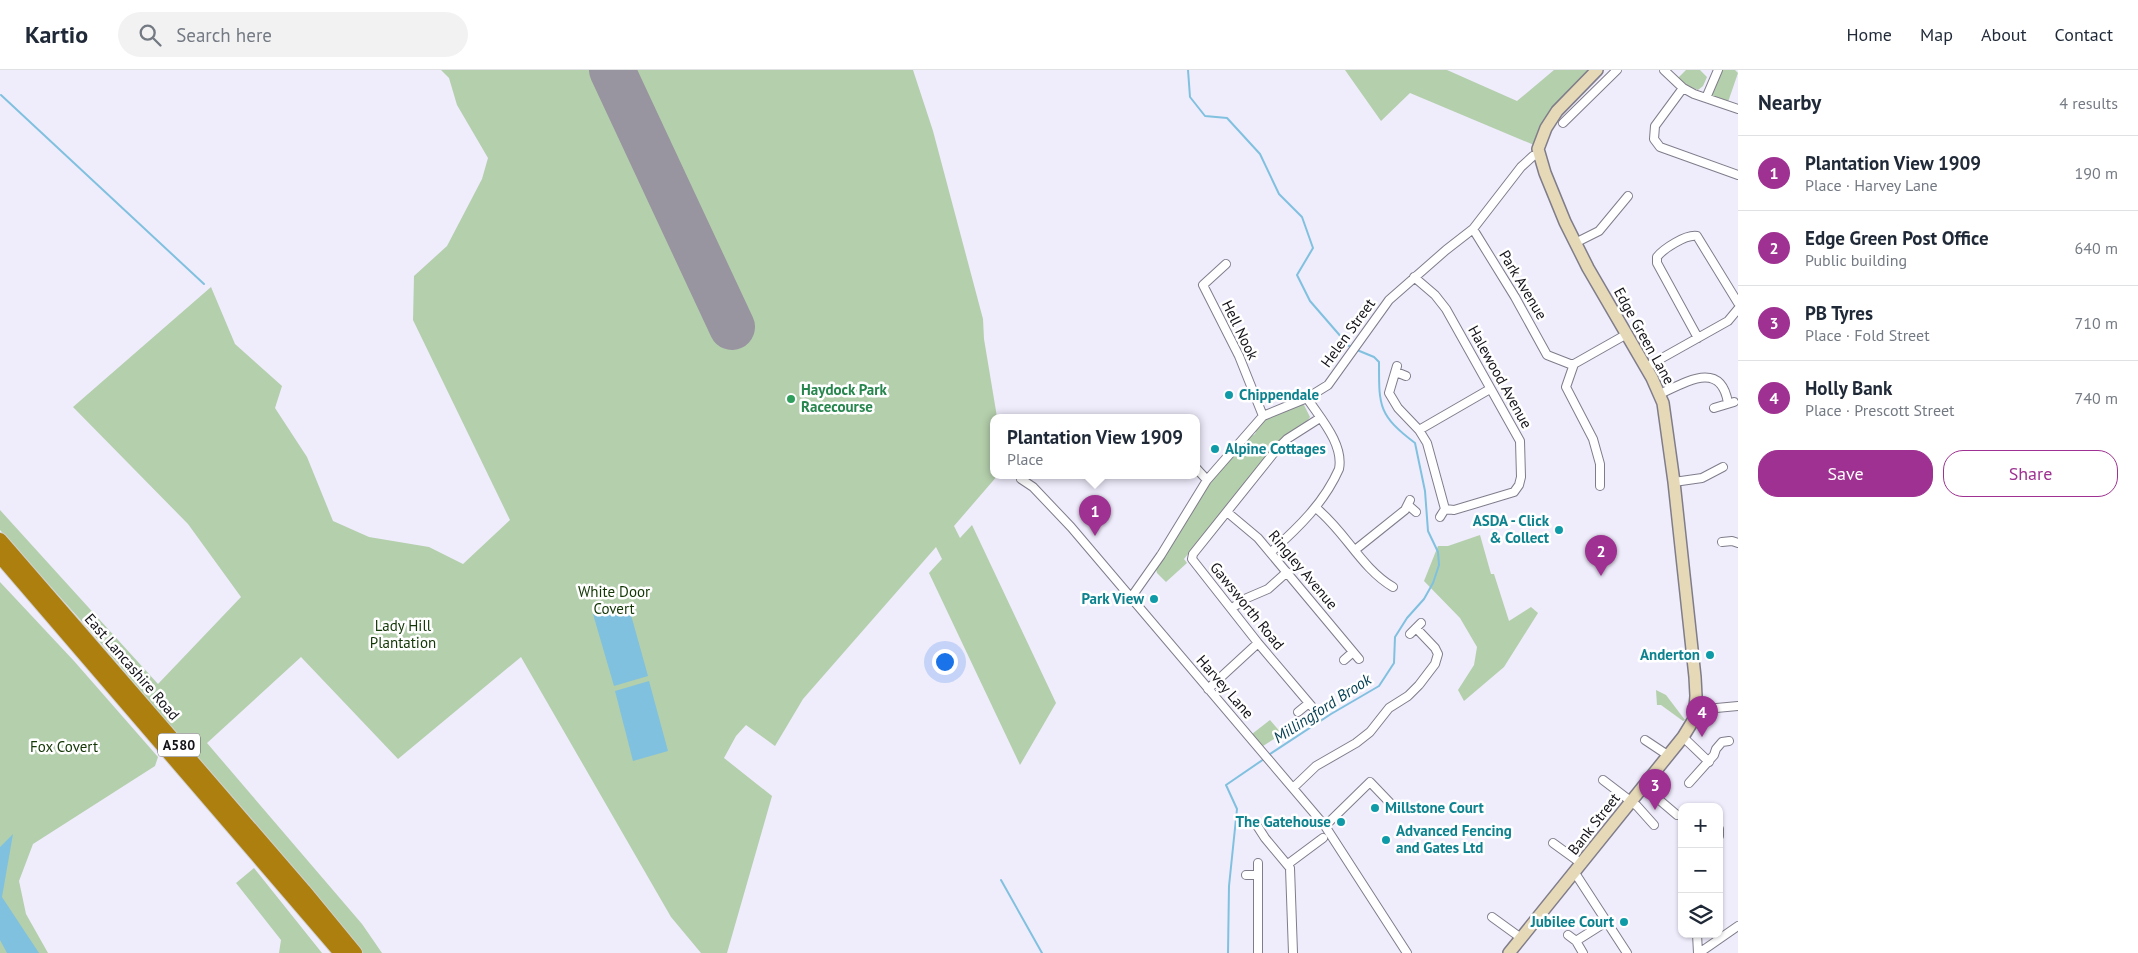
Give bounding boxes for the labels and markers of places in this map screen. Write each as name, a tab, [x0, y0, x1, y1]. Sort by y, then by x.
place label: Haydock Park Racecourse	[801, 380, 888, 416]
place label: Chippendale	[1239, 385, 1320, 404]
marker: Chippendale	[1223, 389, 1235, 401]
marker: Haydock Park Racecourse	[785, 393, 797, 405]
place label: Alpine Cottages	[1225, 439, 1326, 458]
marker: Alpine Cottages	[1209, 443, 1221, 455]
pin: 1	[1079, 495, 1111, 536]
place label: ASDA - Click & Collect	[1473, 511, 1550, 547]
marker: ASDA - Click & Collect	[1553, 524, 1565, 536]
pin: 2	[1585, 535, 1617, 576]
place label: Park View	[1081, 589, 1144, 608]
marker: Park View	[1148, 593, 1160, 605]
place label: Anderton	[1640, 645, 1700, 664]
marker: Anderton	[1704, 649, 1716, 661]
pin: 4	[1686, 696, 1718, 737]
pin: 3	[1639, 769, 1671, 810]
place label: Millstone Court	[1385, 798, 1484, 817]
marker: Millstone Court	[1369, 802, 1381, 814]
place label: The Gatehouse	[1235, 812, 1331, 831]
marker: The Gatehouse	[1335, 816, 1347, 828]
place label: Advanced Fencing and Gates Ltd	[1396, 821, 1512, 857]
marker: Advanced Fencing and Gates Ltd	[1380, 834, 1392, 846]
place label: Jubilee Court	[1530, 912, 1615, 931]
marker: Jubilee Court	[1618, 916, 1630, 928]

